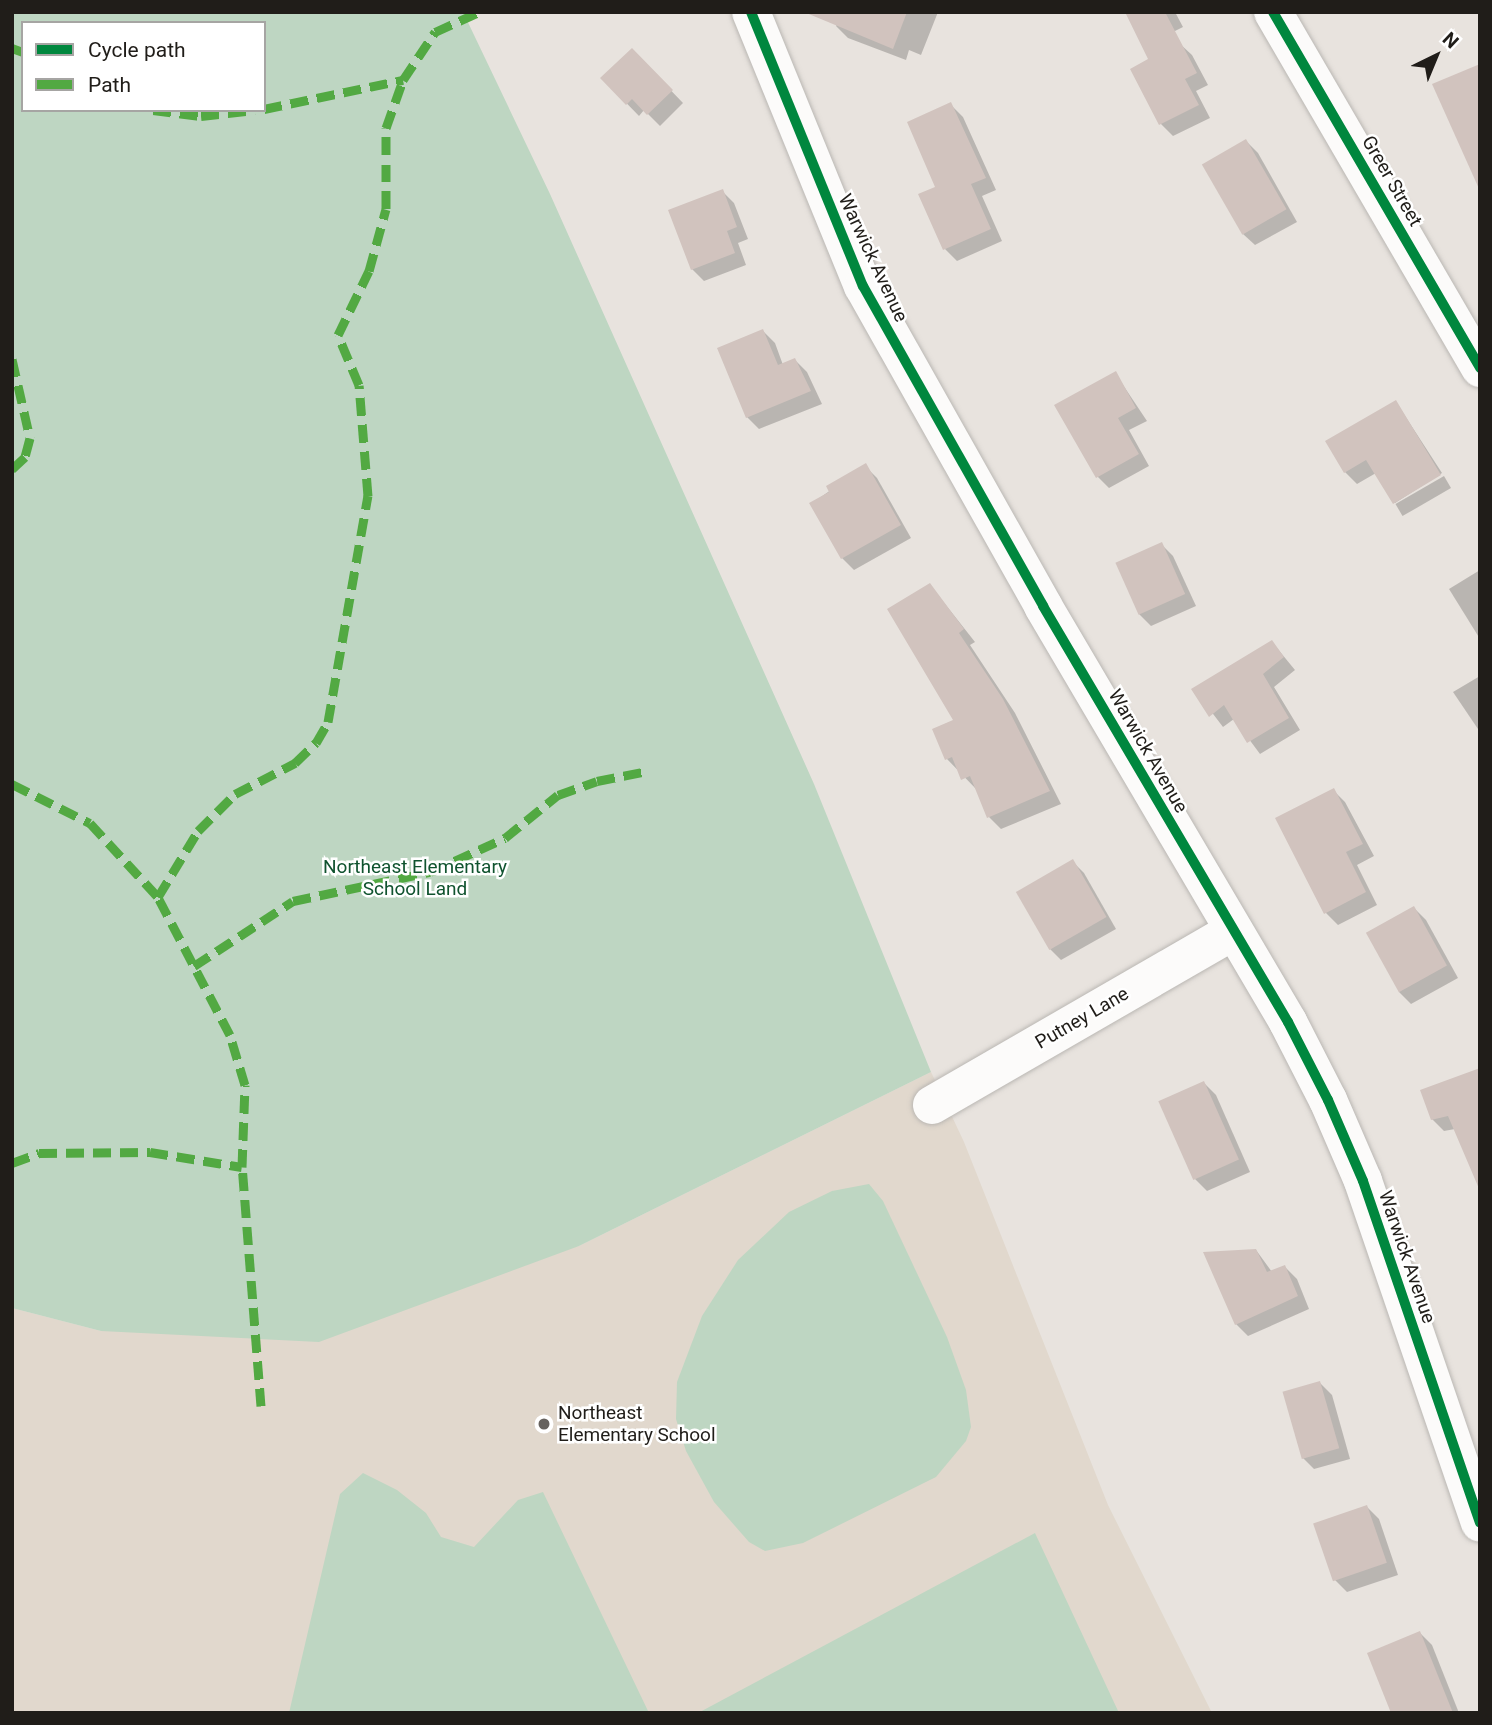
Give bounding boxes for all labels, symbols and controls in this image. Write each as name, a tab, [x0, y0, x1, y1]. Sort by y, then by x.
legend	[21, 21, 266, 112]
north arrow	[1401, 21, 1471, 91]
text: N	[1438, 27, 1463, 53]
text: Cycle path	[88, 38, 186, 62]
text: Path	[88, 73, 131, 97]
street label: Greer Street	[1357, 132, 1427, 230]
street label: Warwick Avenue	[833, 190, 913, 326]
street label: Warwick Avenue	[1103, 685, 1193, 817]
park label: Northeast Elementary School Land	[323, 856, 507, 900]
street label: Putney Lane	[1031, 982, 1133, 1054]
street label: Warwick Avenue	[1374, 1188, 1440, 1326]
place label: Northeast Elementary School	[558, 1402, 716, 1446]
marker: Northeast Elementary School	[536, 1416, 552, 1432]

